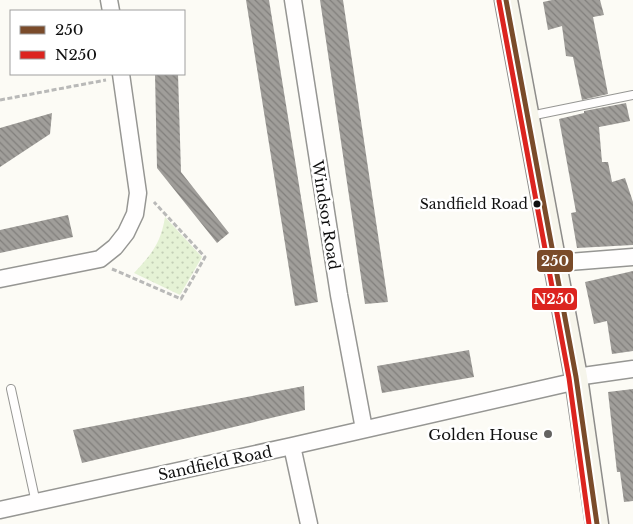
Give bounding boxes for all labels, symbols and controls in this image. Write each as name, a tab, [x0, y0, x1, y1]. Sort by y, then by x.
legend	[10, 10, 185, 75]
text: 250	[55, 20, 83, 39]
text: N250	[55, 45, 97, 64]
street label: Windsor Road	[308, 158, 344, 271]
place label: Sandfield Road	[420, 195, 529, 213]
marker: Sandfield Road	[532, 199, 542, 209]
line badge: 250	[536, 249, 574, 273]
text: 250	[541, 252, 569, 270]
line badge: N250	[531, 287, 578, 311]
text: N250	[533, 290, 575, 308]
place label: Golden House	[428, 425, 538, 444]
marker: Golden House	[542, 428, 554, 440]
street label: Sandfield Road	[156, 442, 274, 484]

